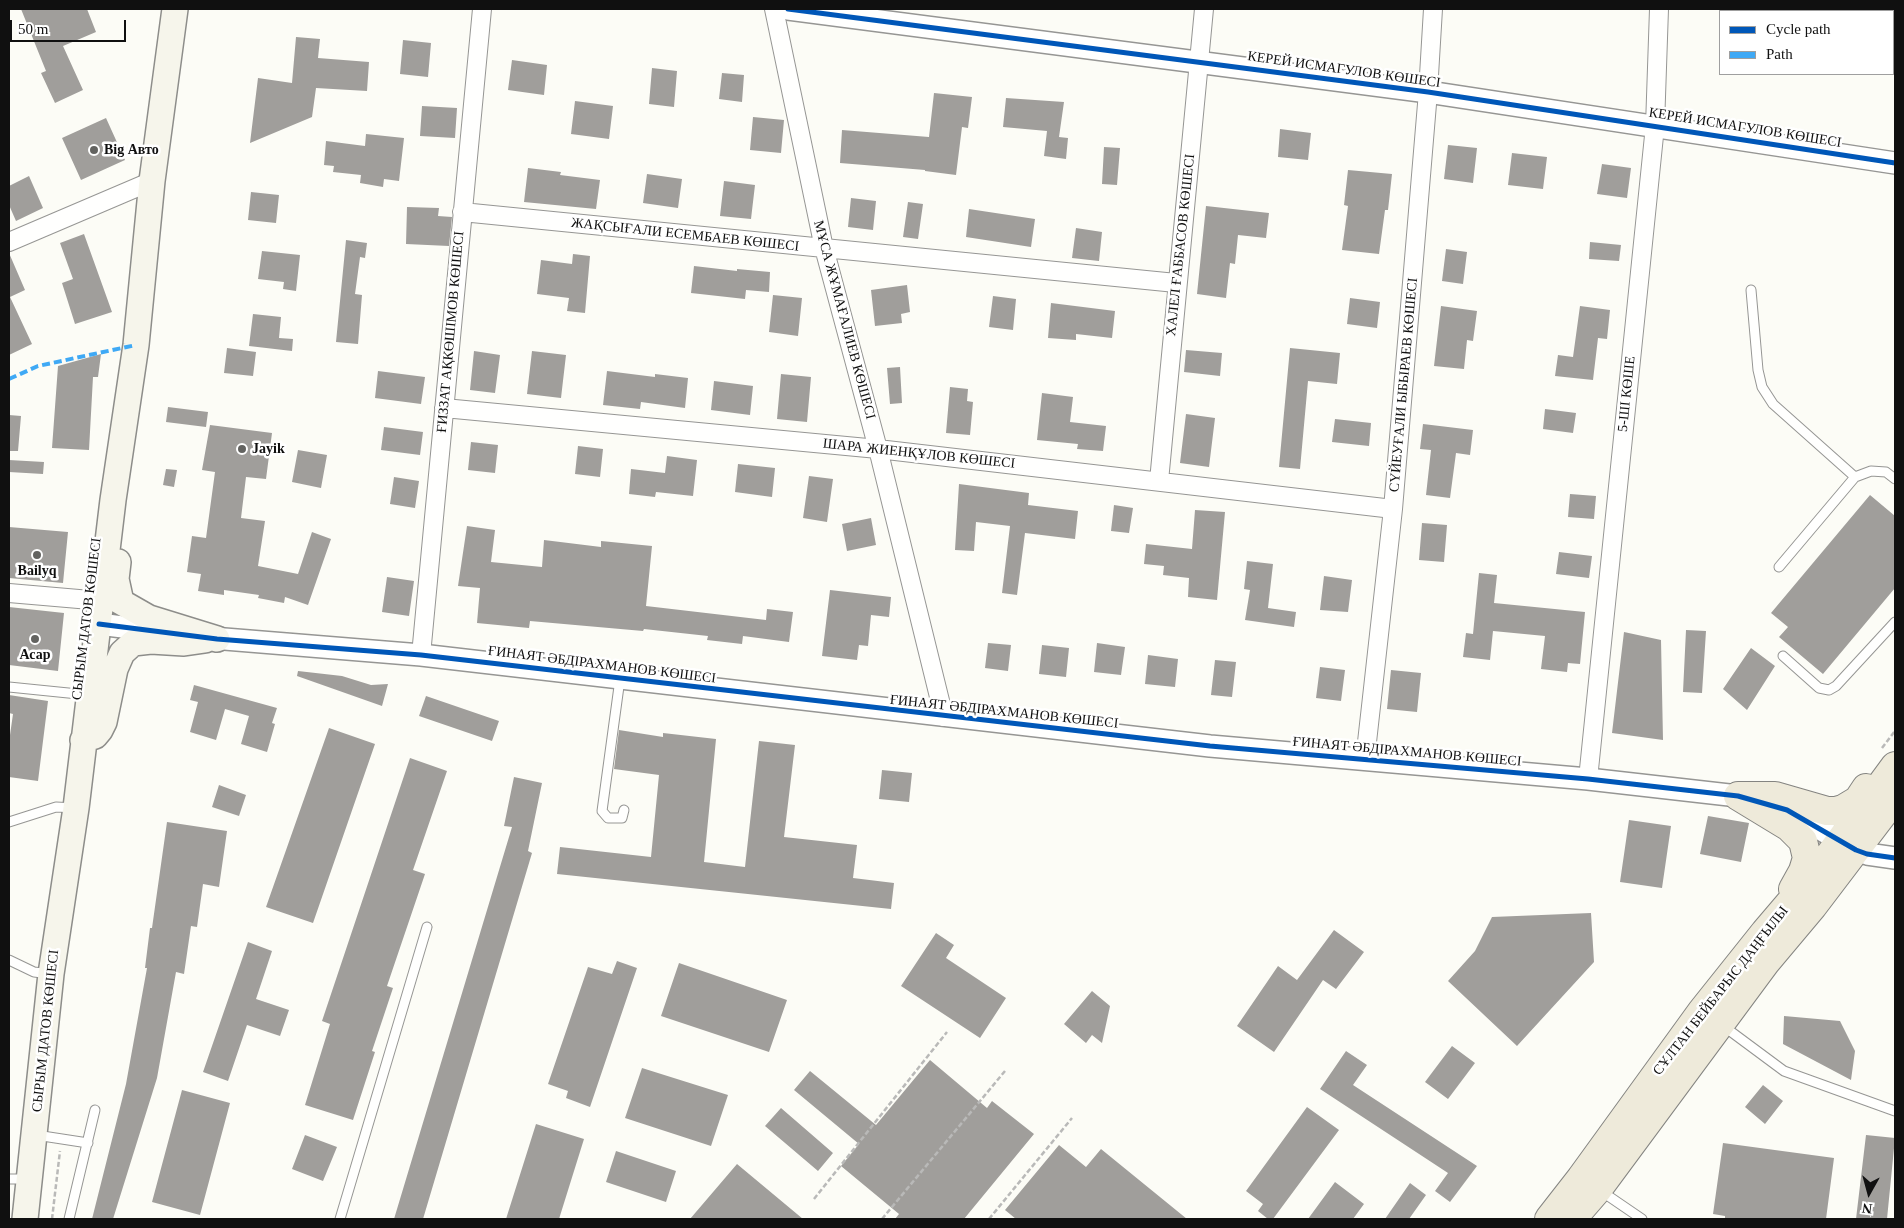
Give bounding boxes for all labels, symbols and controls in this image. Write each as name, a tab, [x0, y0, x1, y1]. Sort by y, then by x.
scale bar	[12, 10, 129, 42]
legend	[1719, 10, 1894, 75]
text: 50 m	[18, 21, 48, 37]
text: Cycle path	[1766, 21, 1831, 37]
text: Path	[1766, 46, 1793, 62]
street label: КЕРЕЙ ИСМАГУЛОВ КӨШЕСІ	[1246, 48, 1442, 92]
street label: КЕРЕЙ ИСМАГУЛОВ КӨШЕСІ	[1647, 104, 1843, 152]
place label: Big Авто	[104, 142, 159, 158]
marker: Big Авто	[88, 144, 100, 156]
street label: ХАЛЕЛ ҒАББАСОВ КӨШЕСІ	[1163, 153, 1199, 337]
street label: ЖАҚСЫҒАЛИ ЕСЕМБАЕВ КӨШЕСI	[570, 215, 800, 255]
street label: МҰСА ЖҰМАҒАЛИЕВ КӨШЕСІ	[809, 219, 879, 421]
street label: ҒИЗЗАТ АҚКӨШІМОВ КӨШЕСI	[434, 230, 468, 434]
street label: СҮЙЕУҒАЛИ ЫБЫРАЕВ КӨШЕСI	[1386, 277, 1422, 493]
street label: 5-ШI КӨШЕ	[1615, 355, 1639, 433]
street label: ШАРА ЖИЕНҚҰЛОВ КӨШЕСІ	[822, 436, 1016, 472]
place label: Jayik	[252, 441, 285, 457]
marker: Jayik	[236, 443, 248, 455]
street label: СЫРЫМ ДАТОВ КӨШЕСІ	[69, 537, 105, 701]
marker: Bailyq	[31, 549, 43, 561]
place label: Bailyq	[18, 563, 56, 579]
marker: Асар	[29, 633, 41, 645]
street label: ҒИНАЯТ ӘБДІРАХМАНОВ КӨШЕСІ	[487, 643, 717, 687]
place label: Асар	[20, 647, 50, 663]
street label: ҒИНАЯТ ӘБДІРАХМАНОВ КӨШЕСІ	[889, 692, 1119, 732]
street label: ҒИНАЯТ ӘБДІРАХМАНОВ КӨШЕСІ	[1292, 734, 1522, 770]
street label: СҰЛТАН БЕЙБАРЫС ДАҢҒЫЛЫ	[1650, 903, 1792, 1079]
street label: СЫРЫМ ДАТОВ КӨШЕСІ	[29, 949, 63, 1113]
north arrow	[1844, 1168, 1894, 1218]
text: N	[1861, 1200, 1873, 1216]

